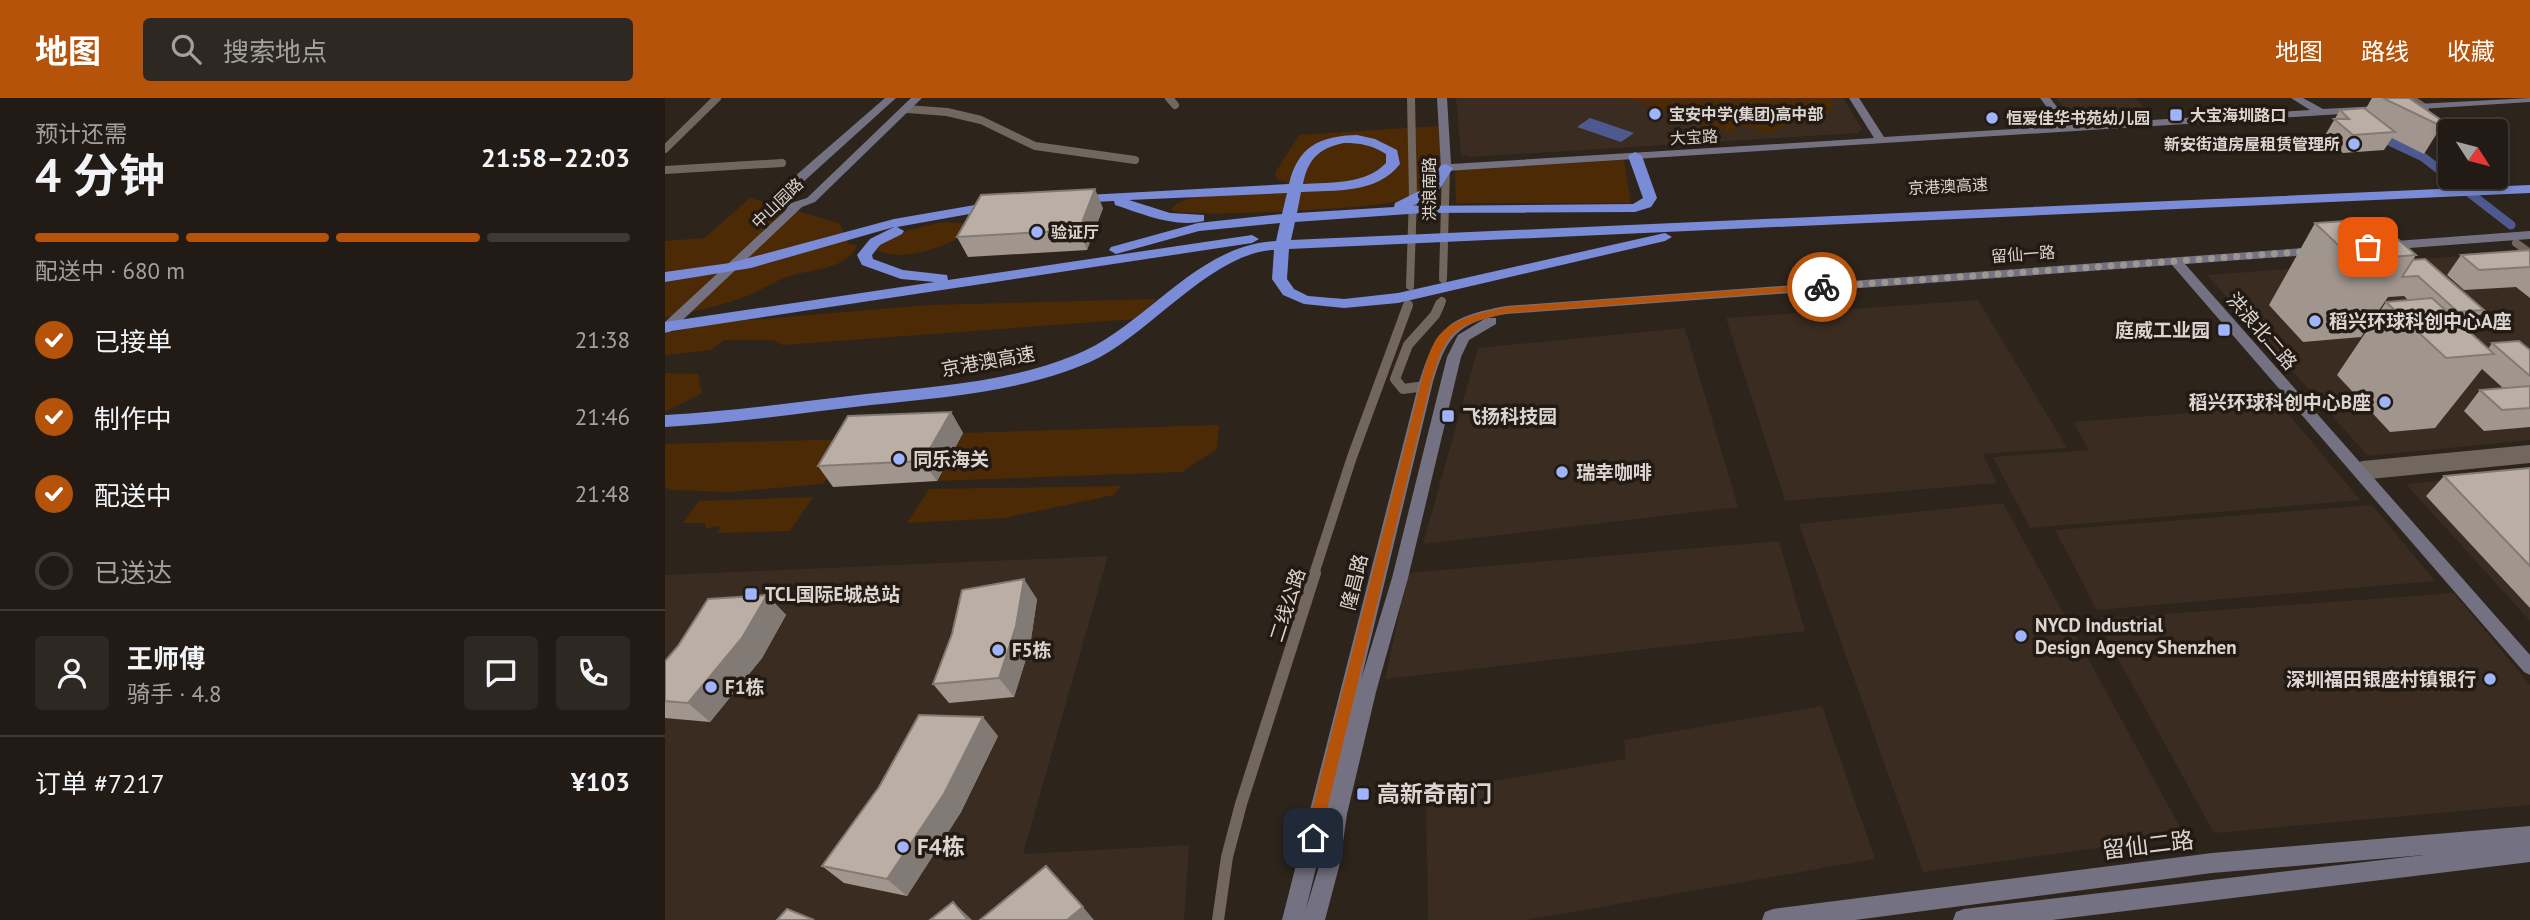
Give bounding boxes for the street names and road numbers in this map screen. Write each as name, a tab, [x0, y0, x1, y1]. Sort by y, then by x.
street label: 大宝路	[1670, 126, 1718, 148]
street label: 洪浪南路	[1419, 157, 1439, 221]
street label: 中山园路	[747, 174, 807, 232]
street label: 京港澳高速	[1908, 174, 1988, 198]
street label: 留仙一路	[1990, 242, 2056, 266]
street label: 洪浪北二路	[2222, 287, 2302, 375]
street label: 京港澳高速	[939, 341, 1037, 381]
street label: 隆昌路	[1335, 551, 1373, 613]
street label: 二线公路	[1264, 565, 1310, 645]
street label: 留仙二路	[2101, 825, 2195, 865]

